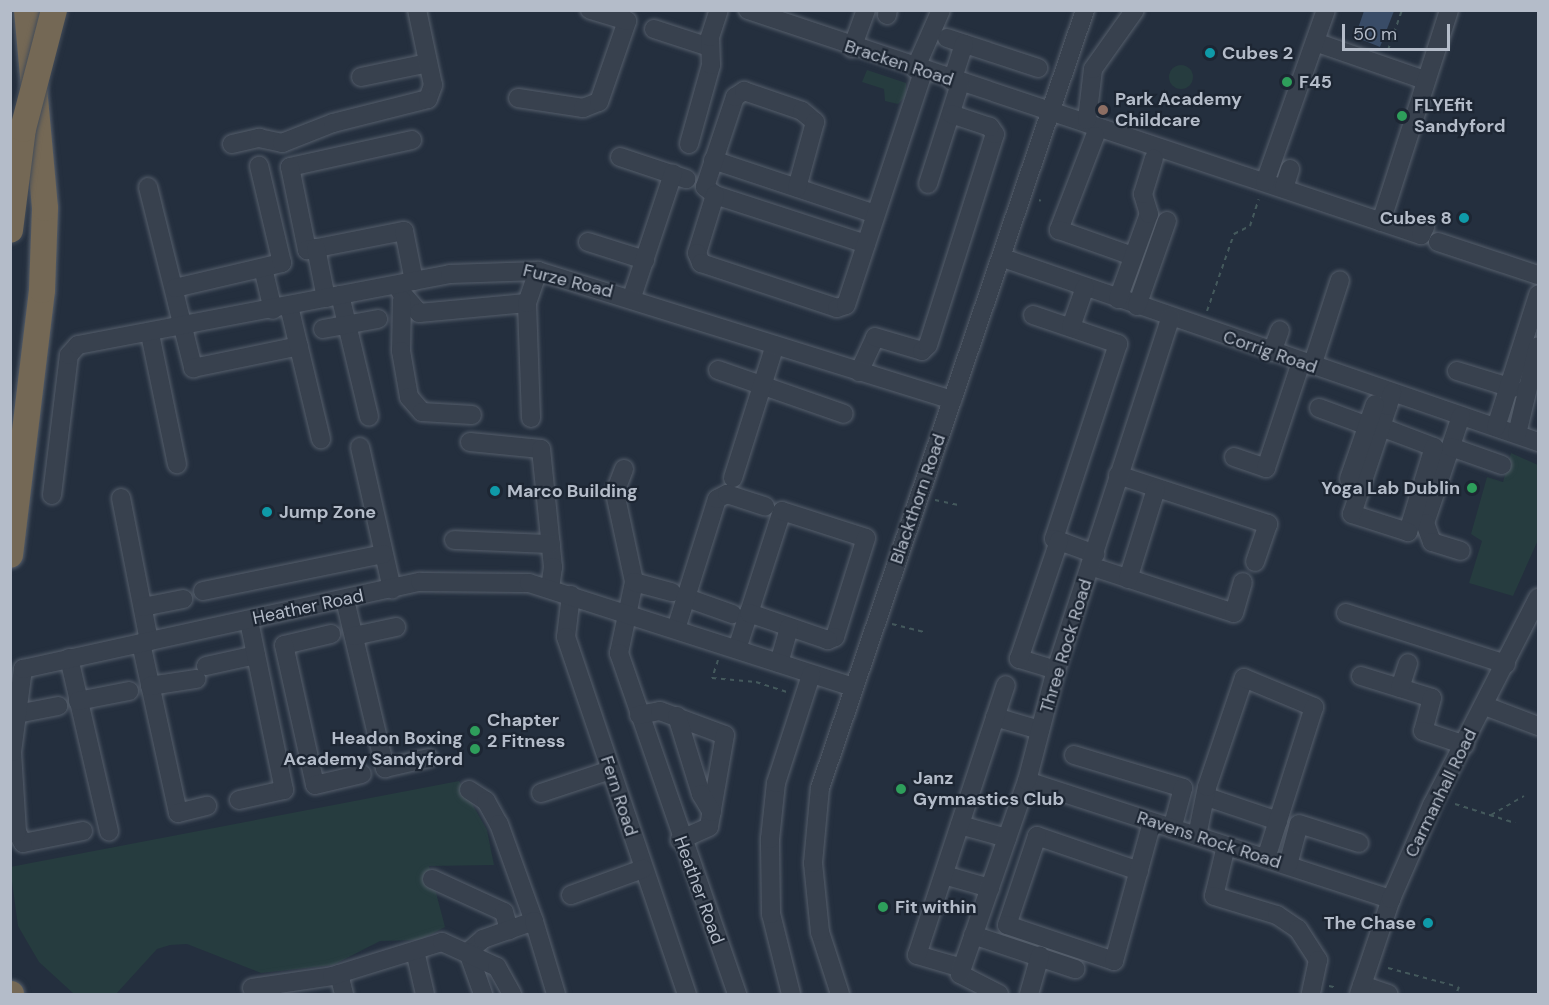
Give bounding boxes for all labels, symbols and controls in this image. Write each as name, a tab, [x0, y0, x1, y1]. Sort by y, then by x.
scale bar	[1345, 12, 1453, 50]
text: 50 m	[1353, 22, 1397, 46]
street label: Bracken Road	[842, 35, 956, 91]
place label: Cubes 2	[1222, 42, 1293, 64]
marker: Cubes 2	[1203, 46, 1217, 60]
place label: F45	[1299, 71, 1332, 93]
marker: F45	[1280, 75, 1294, 89]
place label: Park Academy Childcare	[1115, 89, 1242, 132]
place label: FLYEfit Sandyford	[1414, 95, 1505, 138]
marker: Park Academy Childcare	[1096, 103, 1110, 117]
marker: FLYEfit Sandyford	[1395, 109, 1409, 123]
place label: Cubes 8	[1380, 207, 1452, 229]
marker: Cubes 8	[1457, 211, 1471, 225]
street label: Furze Road	[521, 259, 615, 303]
street label: Corrig Road	[1220, 326, 1320, 378]
street label: Blackthorn Road	[886, 431, 950, 567]
place label: Yoga Lab Dublin	[1321, 477, 1460, 499]
place label: Marco Building	[507, 480, 638, 502]
marker: Yoga Lab Dublin	[1465, 481, 1479, 495]
marker: Marco Building	[488, 484, 502, 498]
place label: Jump Zone	[279, 501, 376, 523]
marker: Jump Zone	[260, 505, 274, 519]
street label: Three Rock Road	[1035, 576, 1097, 716]
street label: Heather Road	[250, 585, 366, 629]
place label: Chapter 2 Fitness	[487, 710, 565, 752]
marker: Chapter 2 Fitness	[468, 724, 482, 738]
street label: Carmanhall Road	[1401, 725, 1481, 861]
place label: Headon Boxing Academy Sandyford	[283, 728, 463, 771]
marker: Headon Boxing Academy Sandyford	[468, 742, 482, 756]
street label: Fern Road	[596, 753, 642, 839]
place label: Janz Gymnastics Club	[913, 768, 1064, 810]
marker: Janz Gymnastics Club	[894, 782, 908, 796]
street label: Ravens Rock Road	[1134, 807, 1284, 873]
street label: Heather Road	[670, 833, 728, 947]
place label: Fit within	[895, 896, 977, 918]
marker: Fit within	[876, 900, 890, 914]
place label: The Chase	[1324, 912, 1416, 934]
marker: The Chase	[1421, 916, 1435, 930]

